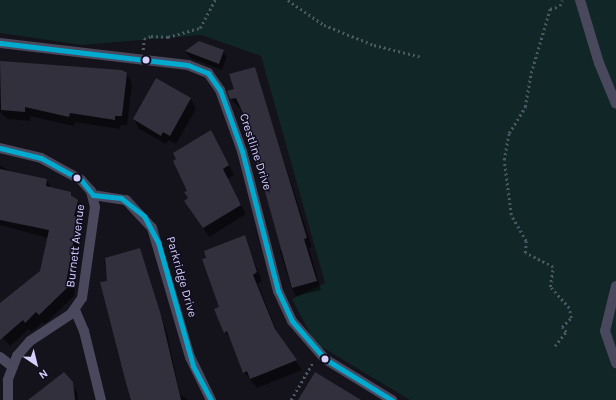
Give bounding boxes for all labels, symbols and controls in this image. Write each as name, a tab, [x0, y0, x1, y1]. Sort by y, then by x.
unlabelled marker	[141, 55, 151, 65]
street label: Crestline Drive	[236, 112, 274, 192]
unlabelled marker	[72, 173, 82, 183]
street label: Burnett Avenue	[64, 204, 88, 288]
street label: Parkridge Drive	[163, 235, 199, 319]
north arrow	[16, 344, 56, 384]
unlabelled marker	[320, 354, 330, 364]
text: N	[36, 367, 50, 382]

